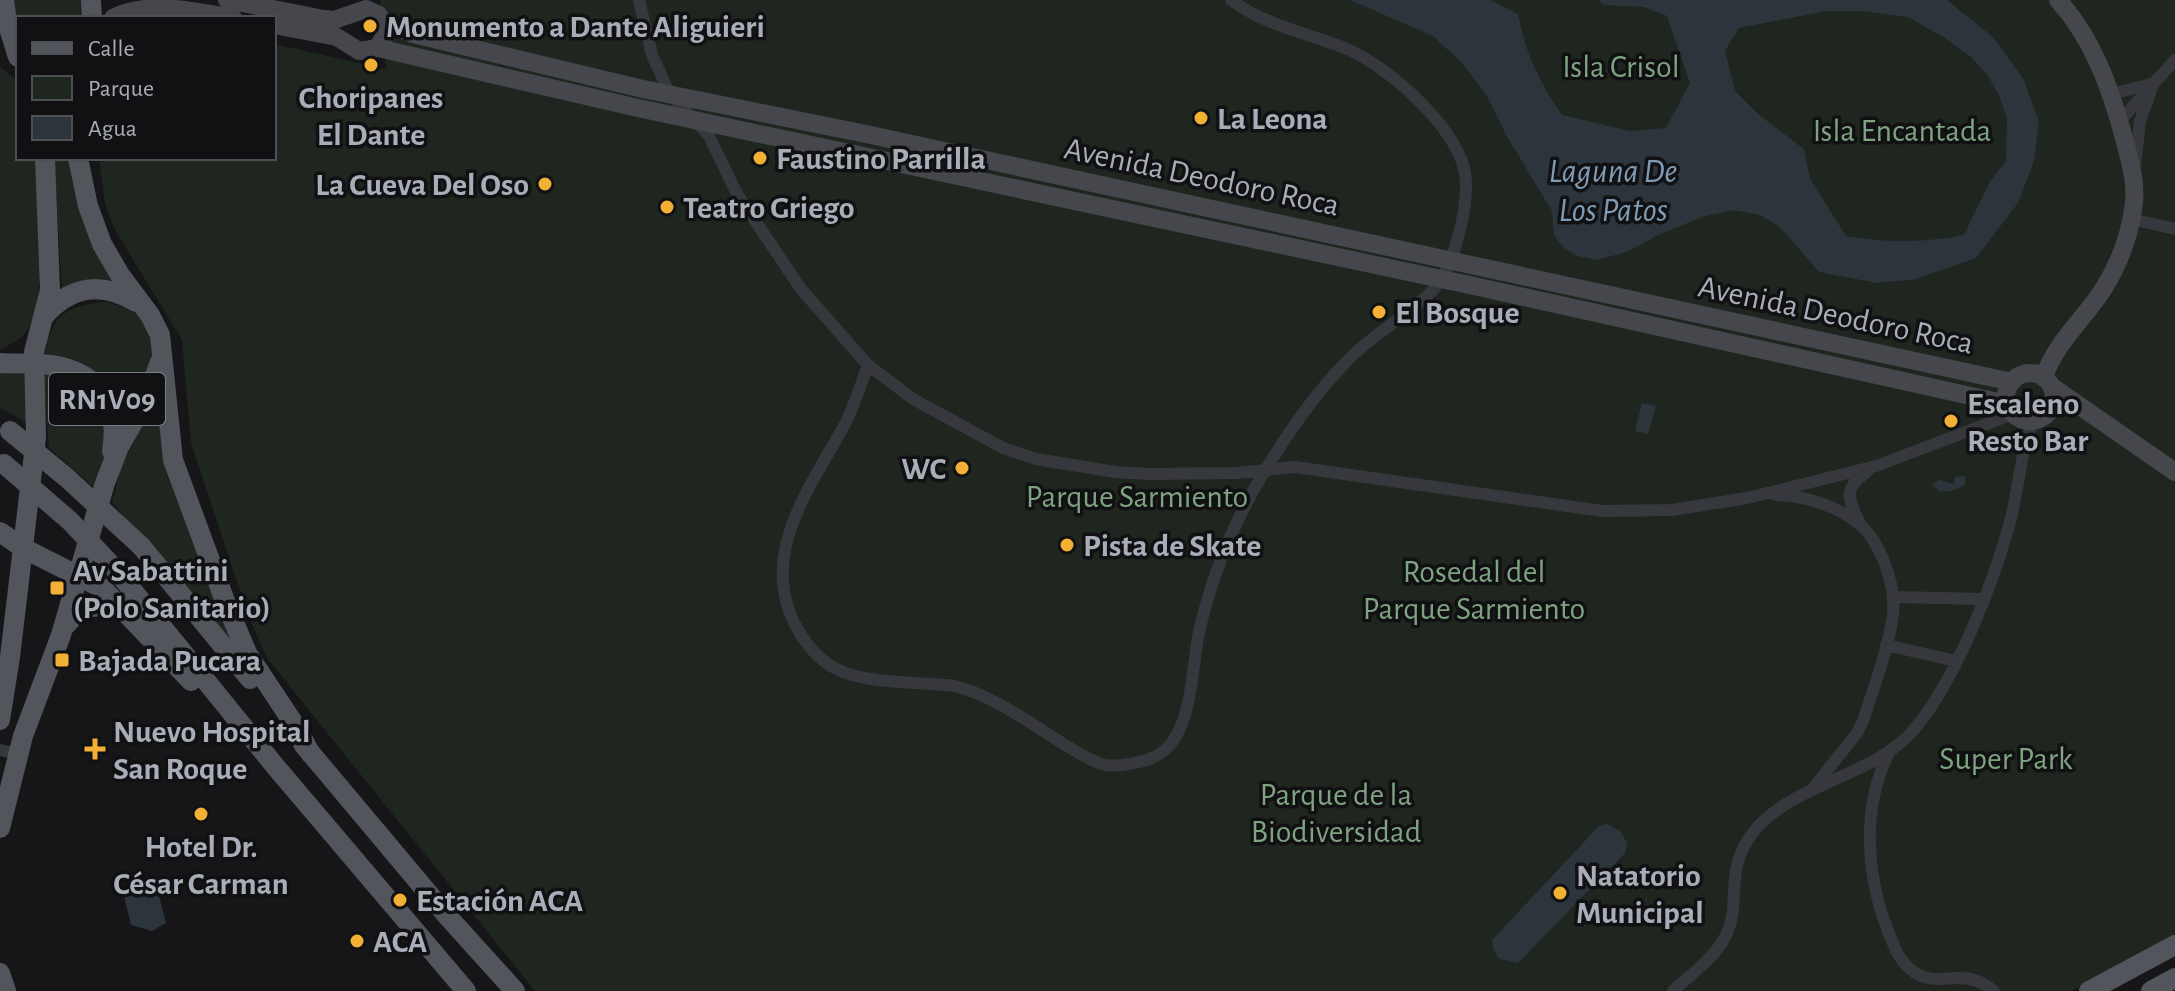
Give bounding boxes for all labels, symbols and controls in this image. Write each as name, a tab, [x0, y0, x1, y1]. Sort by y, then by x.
place label: Monumento a Dante Aliguieri	[386, 11, 765, 43]
legend	[16, 16, 276, 160]
marker: Monumento a Dante Aliguieri	[361, 17, 379, 35]
text: Calle	[88, 37, 135, 61]
park label: Isla Crisol	[1562, 51, 1680, 83]
marker: Choripanes El Dante	[362, 56, 380, 74]
text: Parque	[88, 77, 154, 101]
place label: Choripanes El Dante	[299, 82, 443, 151]
place label: La Leona	[1217, 103, 1328, 135]
marker: La Leona	[1192, 109, 1210, 127]
park label: Isla Encantada	[1813, 115, 1991, 147]
text: Agua	[88, 117, 137, 141]
street label: Avenida Deodoro Roca	[1061, 132, 1342, 222]
place label: Faustino Parrilla	[776, 143, 986, 175]
marker: Faustino Parrilla	[751, 149, 769, 167]
water label: Laguna De Los Patos	[1549, 155, 1677, 228]
place label: La Cueva Del Oso	[315, 169, 529, 201]
marker: La Cueva Del Oso	[536, 175, 554, 193]
place label: Teatro Griego	[683, 192, 855, 224]
marker: Teatro Griego	[658, 198, 676, 216]
street label: Avenida Deodoro Roca	[1695, 270, 1976, 360]
place label: El Bosque	[1395, 297, 1520, 329]
marker: El Bosque	[1370, 303, 1388, 321]
road number: RN1V09	[49, 373, 165, 425]
place label: Escaleno Resto Bar	[1967, 388, 2088, 457]
marker: Escaleno Resto Bar	[1942, 412, 1960, 430]
place label: WC	[901, 453, 946, 485]
marker: WC	[953, 459, 971, 477]
park label: Parque Sarmiento	[1026, 481, 1248, 513]
place label: Pista de Skate	[1083, 530, 1261, 562]
marker: Pista de Skate	[1058, 536, 1076, 554]
place label: Av Sabattini (Polo Sanitario)	[73, 555, 271, 624]
park label: Rosedal del Parque Sarmiento	[1363, 556, 1585, 625]
marker: Av Sabattini (Polo Sanitario)	[48, 579, 66, 597]
place label: Bajada Pucara	[78, 645, 261, 677]
marker: Bajada Pucara	[53, 651, 71, 669]
place label: Nuevo Hospital San Roque	[113, 716, 311, 785]
marker: Nuevo Hospital San Roque	[84, 738, 106, 760]
park label: Super Park	[1939, 743, 2073, 775]
park label: Parque de la Biodiversidad	[1251, 779, 1421, 848]
marker: Hotel Dr. César Carman	[192, 805, 210, 823]
place label: Hotel Dr. César Carman	[113, 831, 289, 900]
place label: Natatorio Municipal	[1576, 860, 1704, 929]
marker: Natatorio Municipal	[1551, 884, 1569, 902]
place label: Estación ACA	[416, 885, 583, 917]
marker: Estación ACA	[391, 891, 409, 909]
place label: ACA	[373, 926, 427, 958]
marker: ACA	[348, 932, 366, 950]

